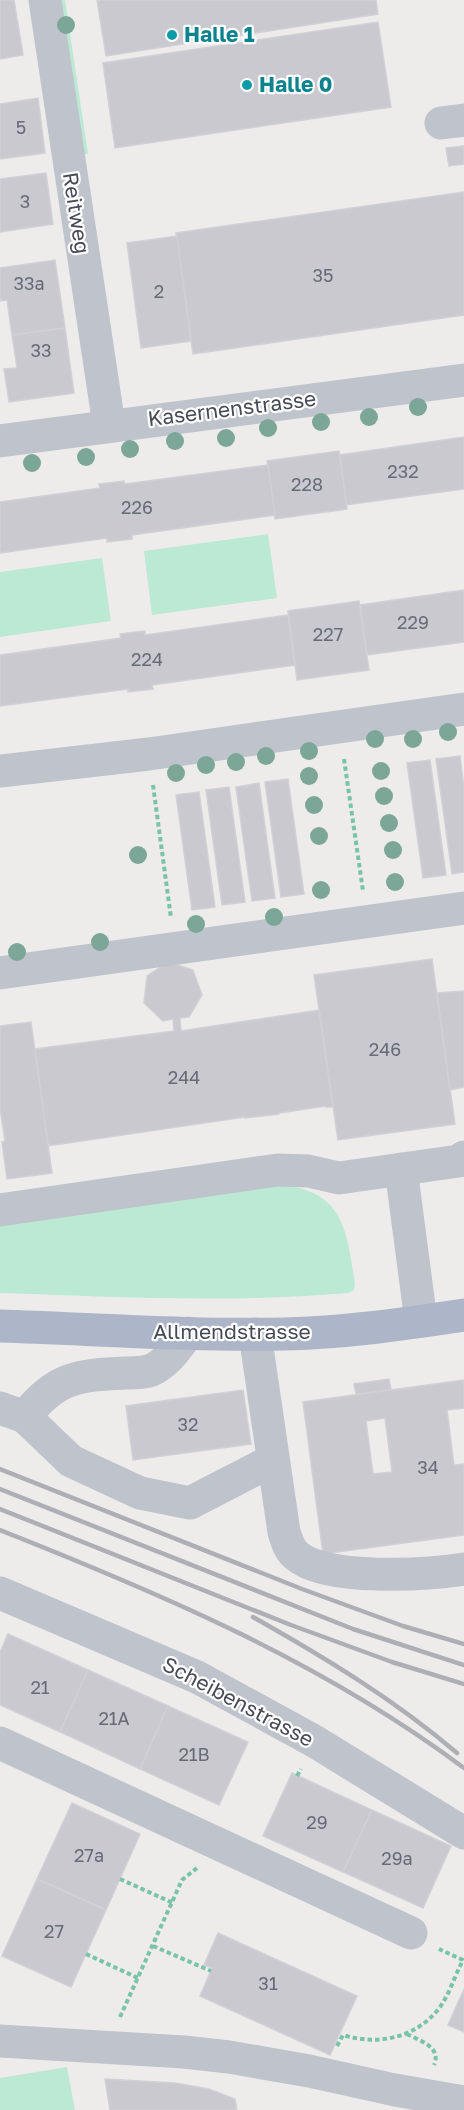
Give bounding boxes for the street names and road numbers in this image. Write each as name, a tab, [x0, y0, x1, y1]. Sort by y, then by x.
street label: Reitweg	[58, 170, 96, 256]
street label: Kasernenstrasse	[146, 385, 318, 431]
street label: Allmendstrasse	[153, 1318, 311, 1344]
street label: Scheibenstrasse	[158, 1650, 318, 1752]

